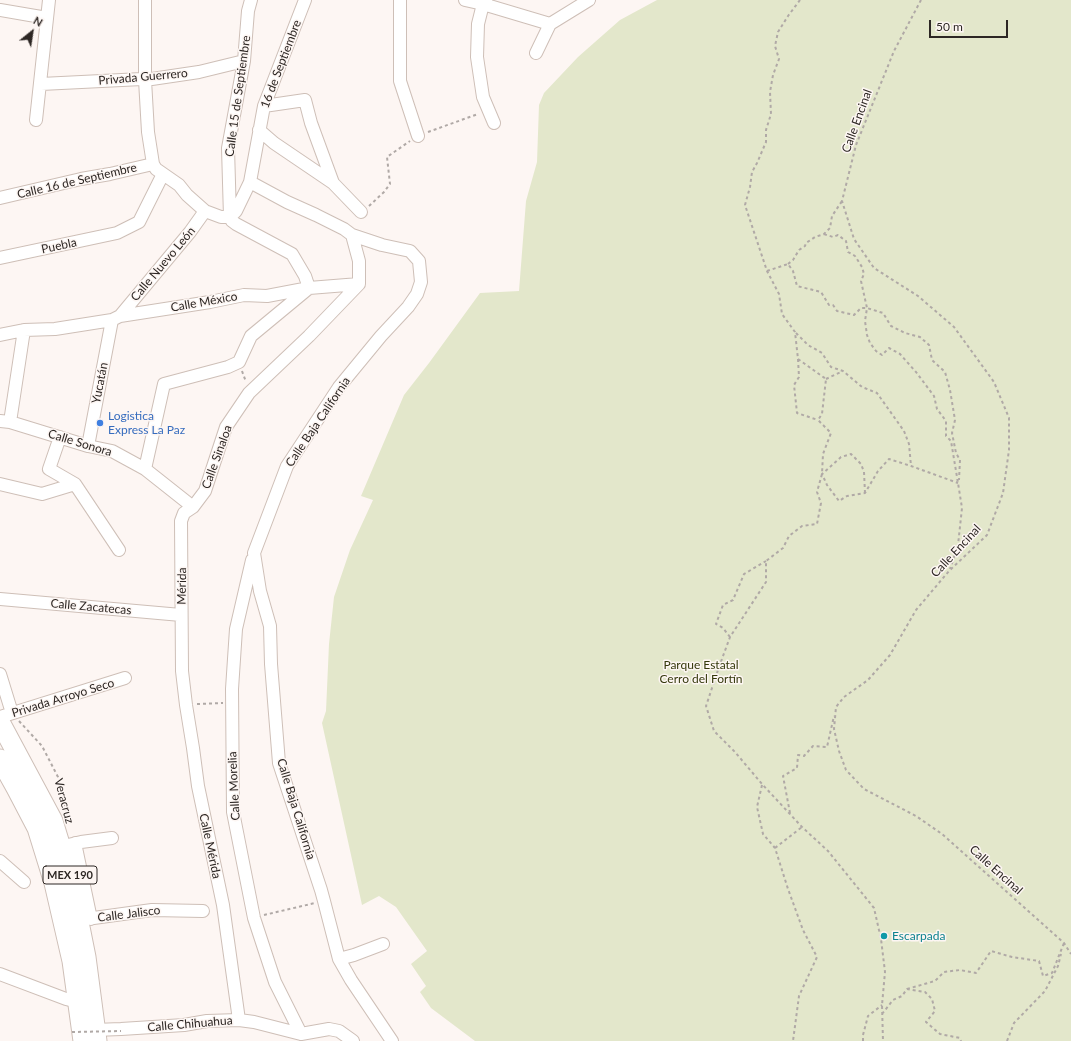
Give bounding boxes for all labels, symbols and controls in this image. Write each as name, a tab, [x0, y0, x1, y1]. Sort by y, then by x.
north arrow	[12, 12, 52, 52]
scale bar	[931, 12, 1010, 38]
text: N	[31, 13, 45, 29]
street label: 16 de Septiembre	[258, 18, 304, 110]
text: 50 m	[936, 19, 963, 34]
street label: Calle 15 de Septiembre	[222, 34, 254, 158]
street label: Privada Guerrero	[98, 66, 188, 88]
street label: Calle Encinal	[839, 87, 875, 155]
street label: Calle 16 de Septiembre	[16, 160, 138, 202]
street label: Calle Nuevo León	[128, 224, 198, 304]
street label: Puebla	[40, 235, 78, 257]
street label: Calle México	[169, 289, 239, 315]
street label: Yucatán	[89, 361, 111, 405]
street label: Calle Baja California	[283, 374, 353, 470]
place label: Logistica Express La Paz	[108, 409, 185, 437]
marker: Logistica Express La Paz	[95, 418, 105, 428]
street label: Calle Sinaloa	[199, 423, 235, 491]
street label: Calle Sonora	[46, 426, 114, 460]
street label: Calle Encinal	[928, 522, 984, 580]
street label: Mérida	[174, 567, 190, 605]
street label: Calle Zacatecas	[50, 596, 132, 618]
park label: Parque Estatal Cerro del Fortín	[659, 658, 743, 686]
street label: Privada Arroyo Seco	[10, 676, 116, 720]
street label: Calle Morelia	[225, 751, 243, 821]
street label: Calle Baja California	[274, 757, 318, 861]
street label: Veracruz	[51, 777, 77, 825]
street label: Calle Mérida	[196, 812, 224, 880]
street label: Calle Encinal	[966, 842, 1026, 898]
road number: MEX 190	[43, 866, 97, 884]
street label: Calle Jalisco	[97, 903, 161, 925]
place label: Escarpada	[892, 929, 945, 943]
marker: Escarpada	[879, 931, 889, 941]
street label: Calle Chihuahua	[147, 1013, 233, 1035]

